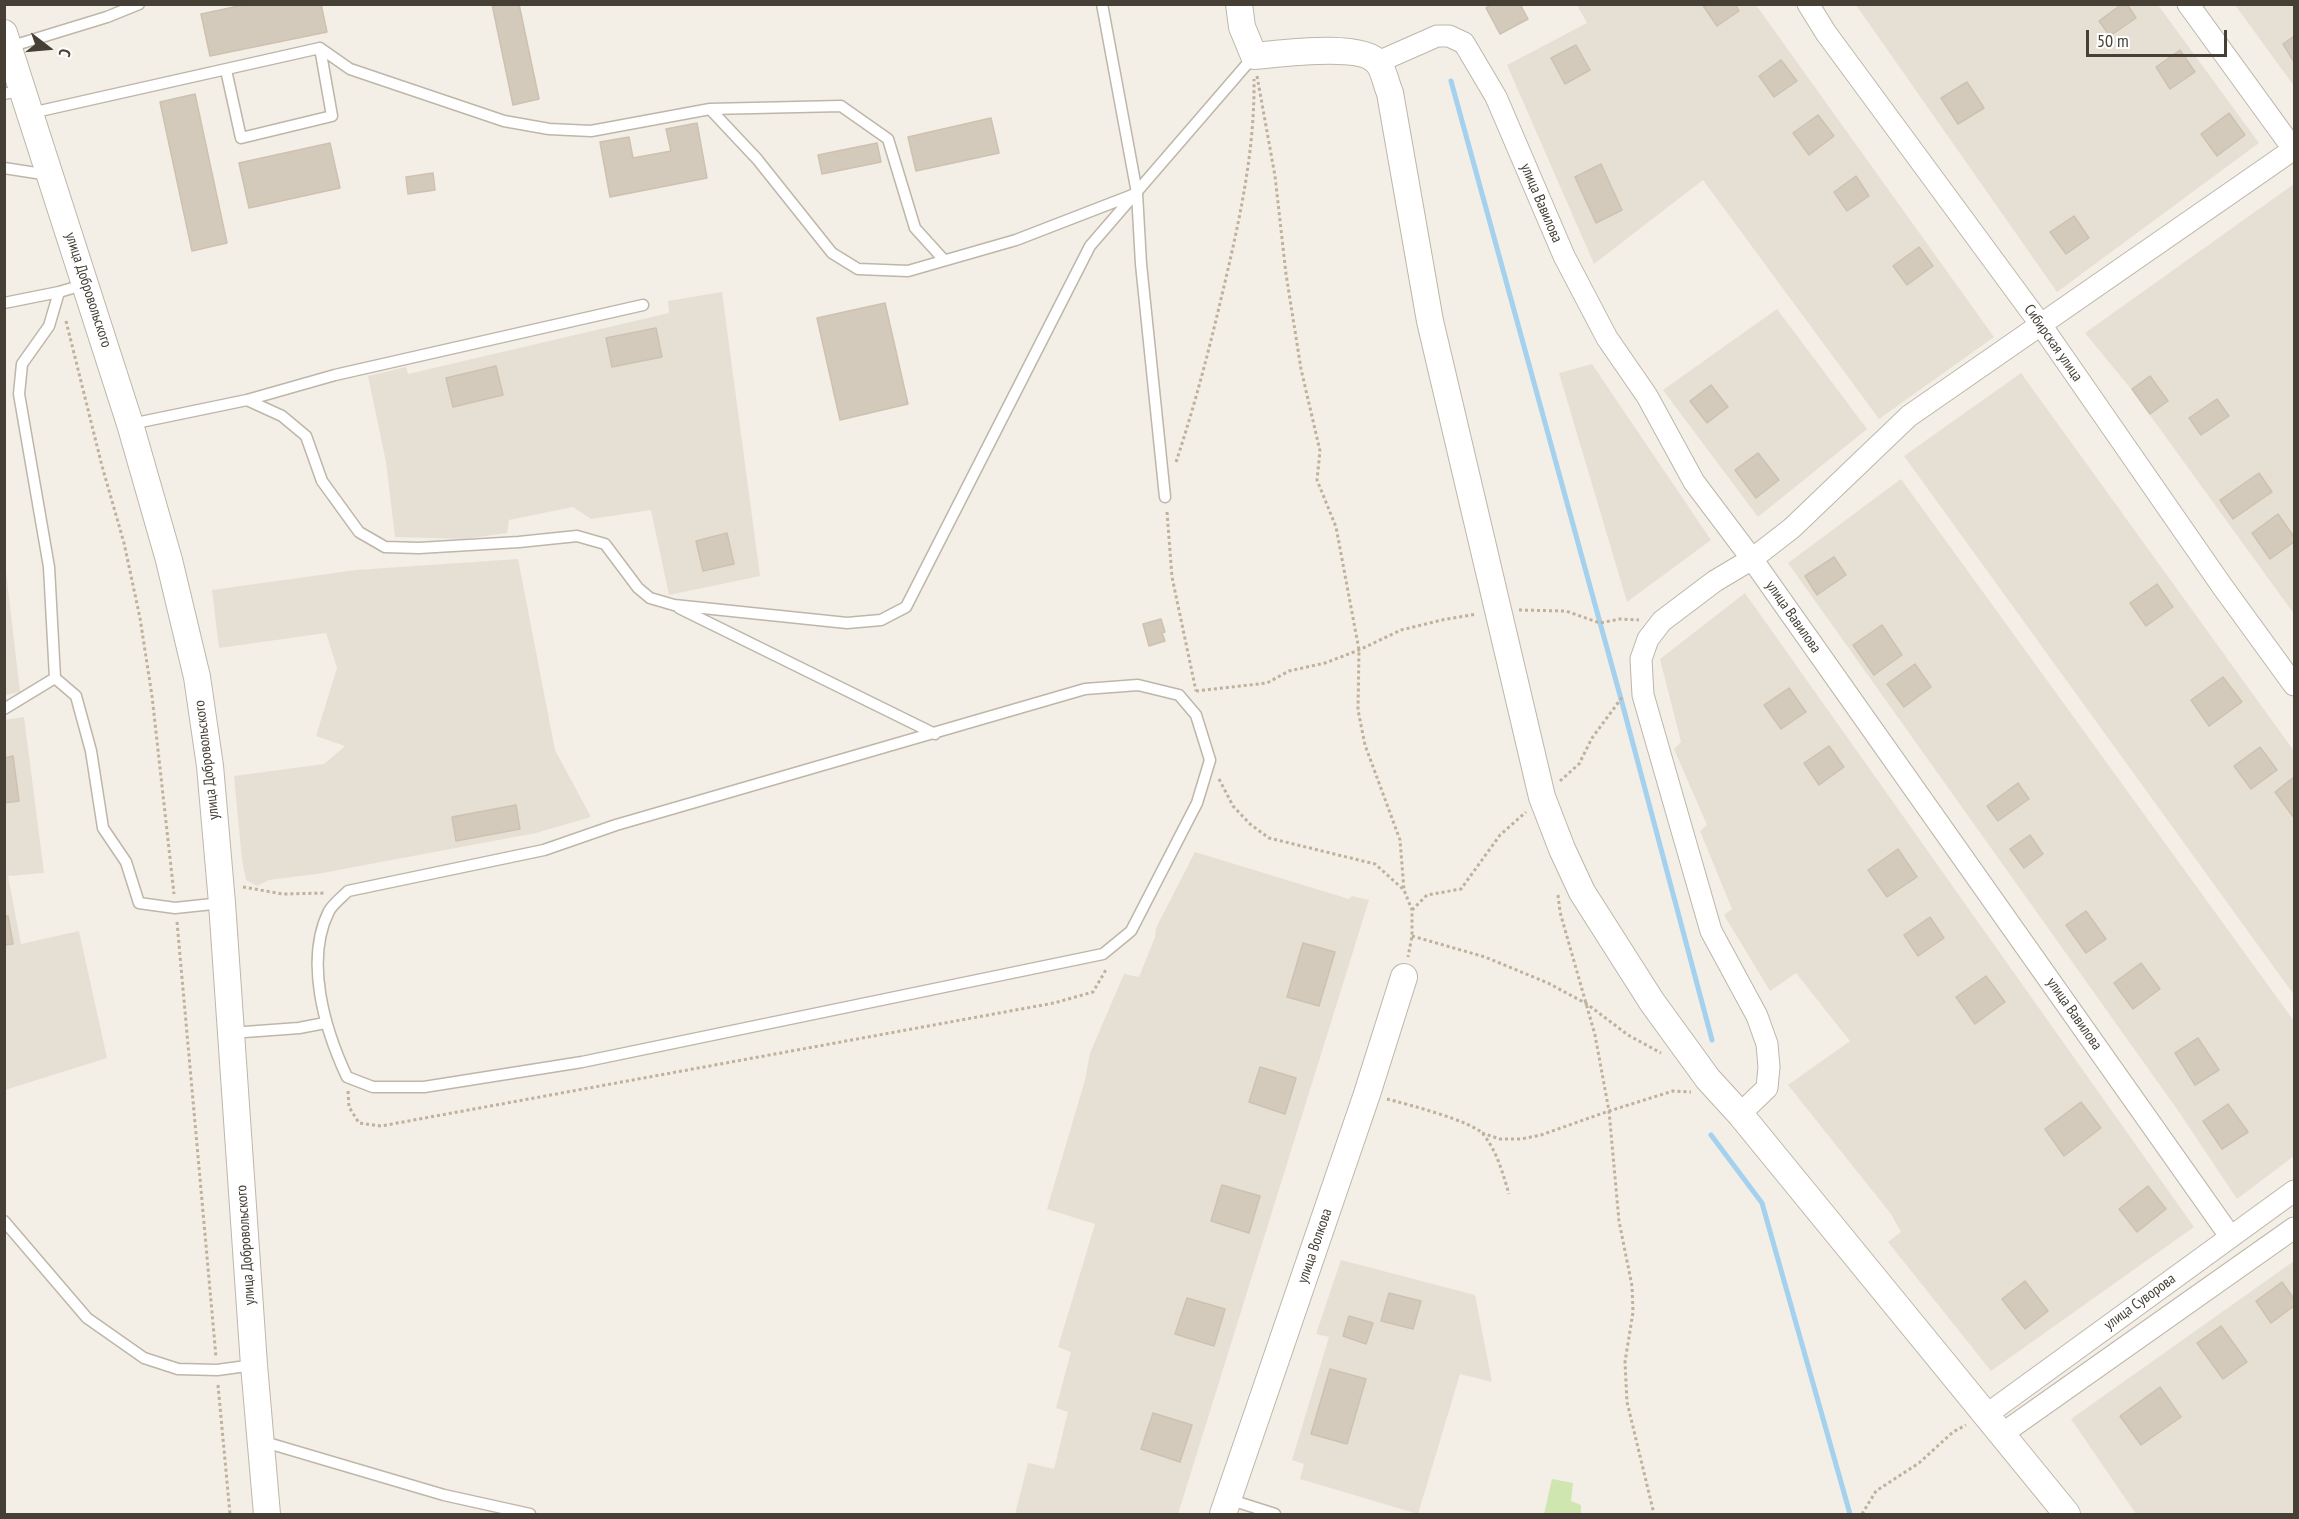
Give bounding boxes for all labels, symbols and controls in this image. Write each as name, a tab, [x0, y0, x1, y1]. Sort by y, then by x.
north arrow	[18, 18, 78, 78]
scale bar	[2089, 18, 2230, 56]
text: 50 m	[2097, 29, 2129, 52]
text: С	[55, 47, 76, 59]
street label: улица Вавилова	[1516, 161, 1566, 245]
street label: улица Добровольского	[61, 230, 115, 350]
street label: Сибирская улица	[2020, 301, 2086, 385]
street label: улица Вавилова	[1761, 577, 1825, 657]
street label: улица Добровольского	[191, 699, 223, 821]
street label: улица Вавилова	[2042, 974, 2106, 1054]
street label: улица Добровольского	[233, 1184, 259, 1306]
street label: улица Волкова	[1294, 1206, 1336, 1286]
street label: улица Суворова	[2101, 1270, 2179, 1334]

